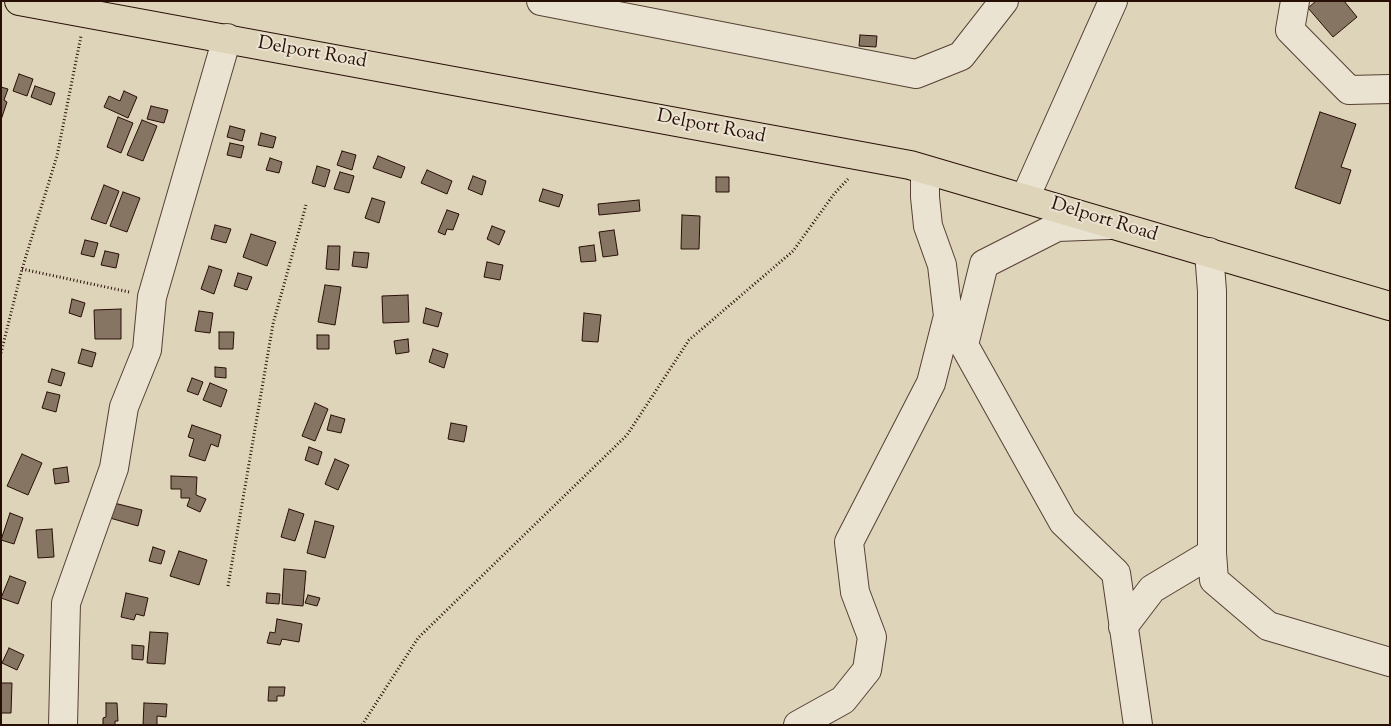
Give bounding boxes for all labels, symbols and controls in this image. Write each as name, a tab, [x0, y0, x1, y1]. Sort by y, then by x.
street label: Delport Road	[256, 33, 368, 75]
street label: Delport Road	[655, 106, 767, 150]
street label: Delport Road	[1048, 194, 1160, 248]

